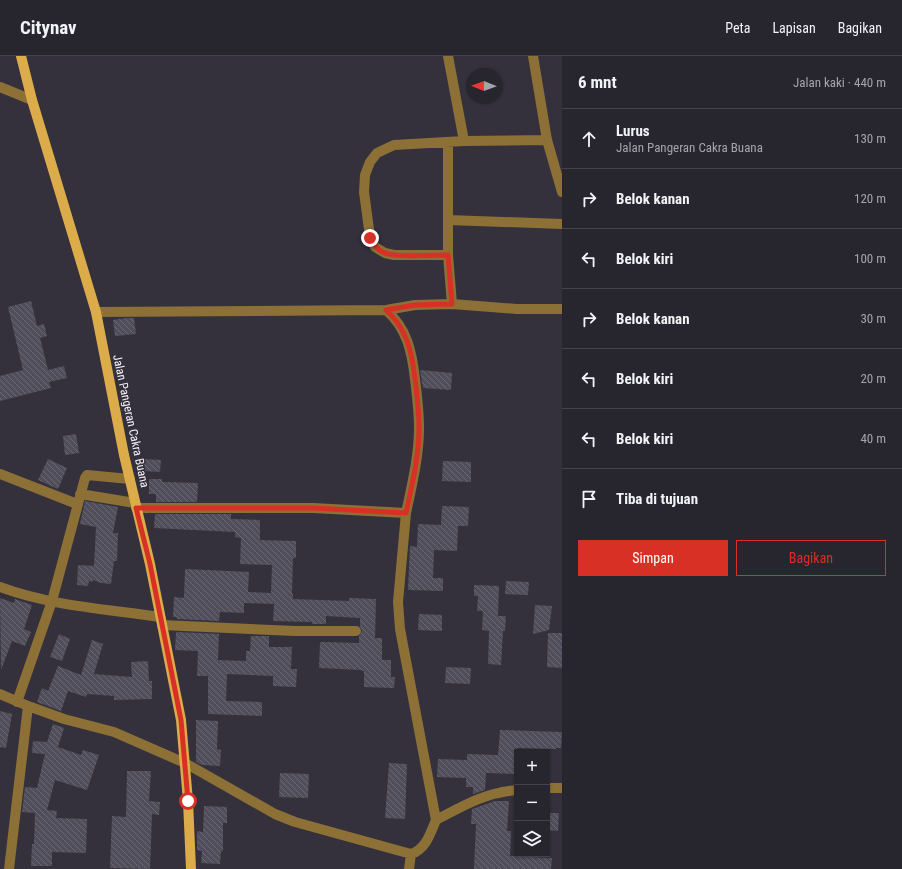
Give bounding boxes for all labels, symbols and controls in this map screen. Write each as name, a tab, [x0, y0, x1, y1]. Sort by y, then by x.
text: Citynav	[20, 16, 77, 39]
text: Peta	[725, 20, 750, 36]
text: Lapisan	[772, 20, 816, 36]
text: Bagikan	[838, 20, 882, 36]
north arrow	[466, 68, 502, 104]
text: 6 mnt	[578, 72, 617, 92]
text: Jalan kaki · 440 m	[793, 75, 886, 90]
text: Lurus	[616, 122, 650, 140]
icon: ahead	[578, 128, 600, 150]
text: 130 m	[854, 131, 886, 146]
text: Jalan Pangeran Cakra Buana	[616, 140, 763, 155]
icon: right	[578, 188, 600, 210]
text: Belok kanan	[616, 190, 690, 208]
text: 120 m	[854, 191, 886, 206]
route end	[361, 229, 379, 247]
icon: left	[578, 248, 600, 270]
text: Belok kiri	[616, 250, 673, 268]
text: 100 m	[854, 251, 886, 266]
icon: right	[578, 308, 600, 330]
text: Belok kanan	[616, 310, 690, 328]
text: 30 m	[860, 311, 886, 326]
street label: Jalan Pangeran Cakra Buana	[110, 353, 152, 489]
icon: left	[578, 368, 600, 390]
text: Belok kiri	[616, 370, 673, 388]
text: 20 m	[860, 371, 886, 386]
icon: left	[578, 428, 600, 450]
text: Belok kiri	[616, 430, 673, 448]
text: 40 m	[860, 431, 886, 446]
icon: arrive	[578, 488, 600, 510]
text: Tiba di tujuan	[616, 490, 698, 508]
button: Simpan	[578, 540, 728, 576]
button: Bagikan	[736, 540, 886, 576]
map controls	[514, 749, 550, 857]
button: +	[514, 749, 550, 785]
button: −	[514, 785, 550, 821]
route start	[179, 792, 197, 810]
button: layers	[514, 821, 550, 857]

